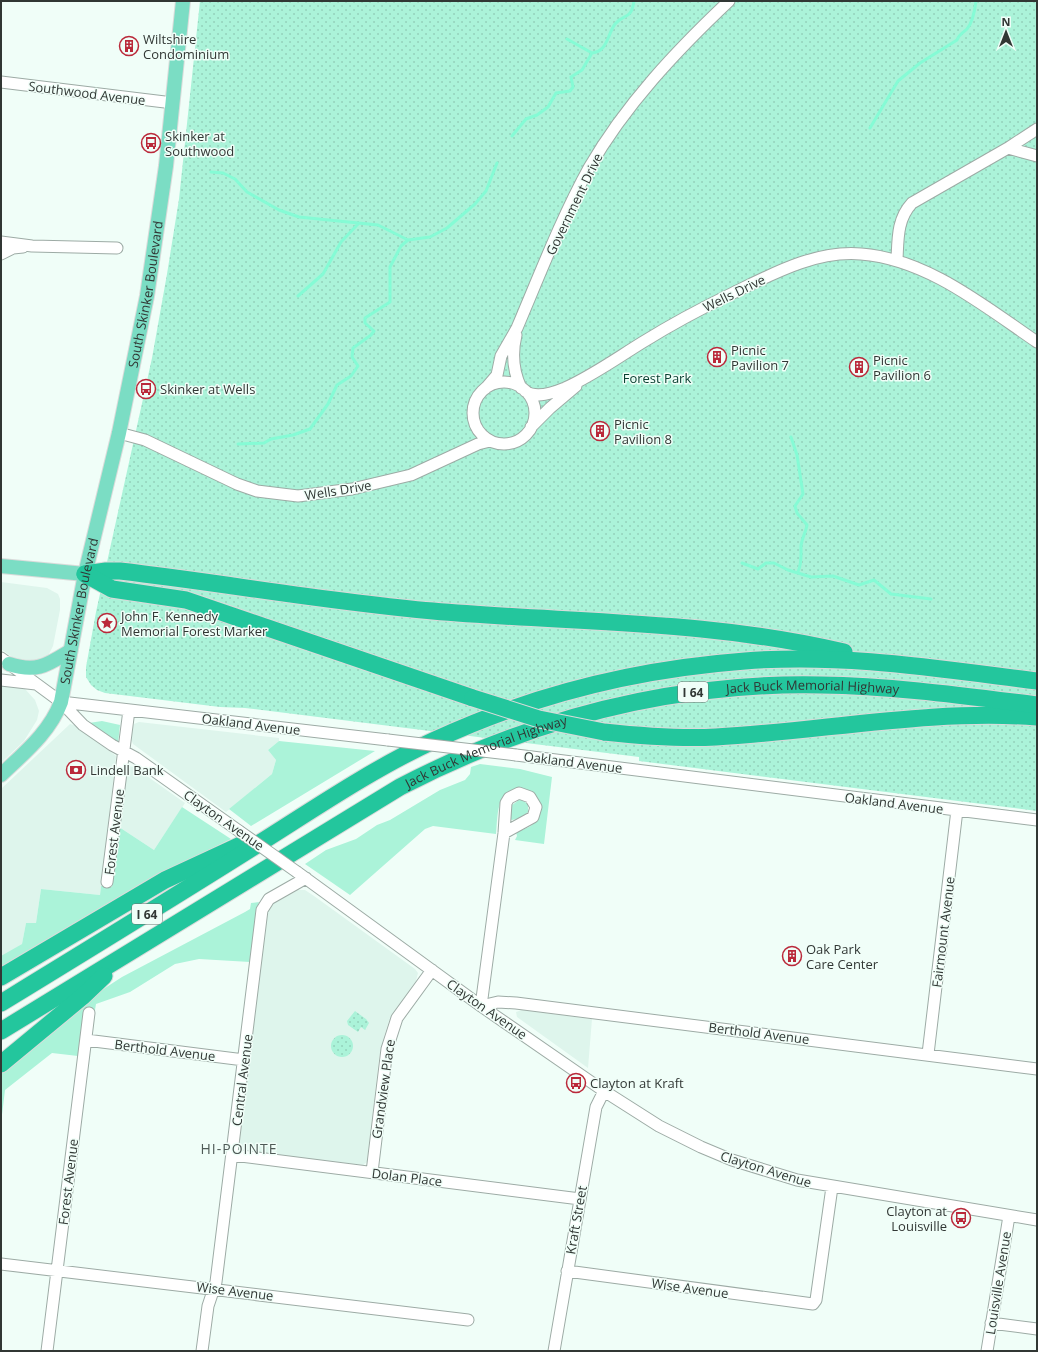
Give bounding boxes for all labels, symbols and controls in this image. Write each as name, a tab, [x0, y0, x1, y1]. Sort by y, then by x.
north arrow	[986, 12, 1026, 52]
text: N	[1002, 14, 1010, 29]
place label: Wiltshire Condominium	[143, 30, 229, 63]
building icon: Wiltshire Condominium	[118, 35, 140, 57]
street label: Southwood Avenue	[27, 77, 147, 109]
place label: Skinker at Southwood	[165, 127, 234, 160]
bus stop icon: Skinker at Southwood	[140, 132, 162, 154]
street label: Government Drive	[541, 150, 607, 258]
street label: South Skinker Boulevard	[124, 220, 167, 369]
street label: Wells Drive	[700, 270, 768, 316]
place label: Picnic Pavilion 7	[731, 341, 789, 374]
building icon: Picnic Pavilion 7	[706, 346, 728, 368]
place label: Picnic Pavilion 6	[873, 351, 931, 384]
building icon: Picnic Pavilion 6	[848, 356, 870, 378]
park label: Forest Park	[623, 369, 691, 387]
bus stop icon: Skinker at Wells	[135, 378, 157, 400]
place label: Skinker at Wells	[160, 380, 255, 398]
place label: Picnic Pavilion 8	[614, 415, 672, 448]
building icon: Picnic Pavilion 8	[589, 420, 611, 442]
street label: Wells Drive	[303, 476, 373, 504]
street label: South Skinker Boulevard	[55, 536, 102, 686]
place label: John F. Kennedy Memorial Forest Marker	[119, 607, 268, 640]
place icon: John F. Kennedy Memorial Forest Marker	[96, 612, 118, 634]
street label: Jack Buck Memorial Highway	[723, 676, 900, 698]
road number: I 64	[678, 682, 708, 702]
street label: Oakland Avenue	[201, 709, 301, 739]
street label: Jack Buck Memorial Highway	[400, 711, 570, 793]
street label: Oakland Avenue	[523, 747, 623, 777]
bank icon: Lindell Bank	[65, 759, 87, 781]
place label: Lindell Bank	[90, 761, 164, 779]
street label: Clayton Avenue	[180, 786, 268, 854]
street label: Forest Avenue	[100, 788, 128, 876]
street label: Oakland Avenue	[844, 788, 944, 818]
street label: Fairmount Avenue	[927, 876, 959, 988]
road number: I 64	[132, 904, 162, 924]
place label: Oak Park Care Center	[806, 940, 879, 973]
building icon: Oak Park Care Center	[781, 945, 803, 967]
street label: Clayton Avenue	[443, 975, 531, 1043]
street label: Berthold Avenue	[708, 1018, 810, 1048]
street label: Central Avenue	[227, 1033, 257, 1127]
street label: Berthold Avenue	[114, 1035, 216, 1065]
street label: Grandview Place	[367, 1038, 399, 1140]
bus stop icon: Clayton at Kraft	[565, 1072, 587, 1094]
place label: Clayton at Kraft	[590, 1074, 684, 1092]
street label: Forest Avenue	[54, 1138, 82, 1226]
district label: HI-POINTE	[201, 1139, 278, 1158]
street label: Clayton Avenue	[718, 1147, 814, 1191]
street label: Dolan Place	[371, 1164, 443, 1190]
street label: Kraft Street	[561, 1184, 591, 1256]
place label: Clayton at Louisville	[886, 1202, 947, 1235]
bus stop icon: Clayton at Louisville	[950, 1207, 972, 1229]
street label: Louisville Avenue	[981, 1230, 1015, 1336]
street label: Wise Avenue	[650, 1274, 730, 1302]
street label: Wise Avenue	[195, 1277, 275, 1305]

